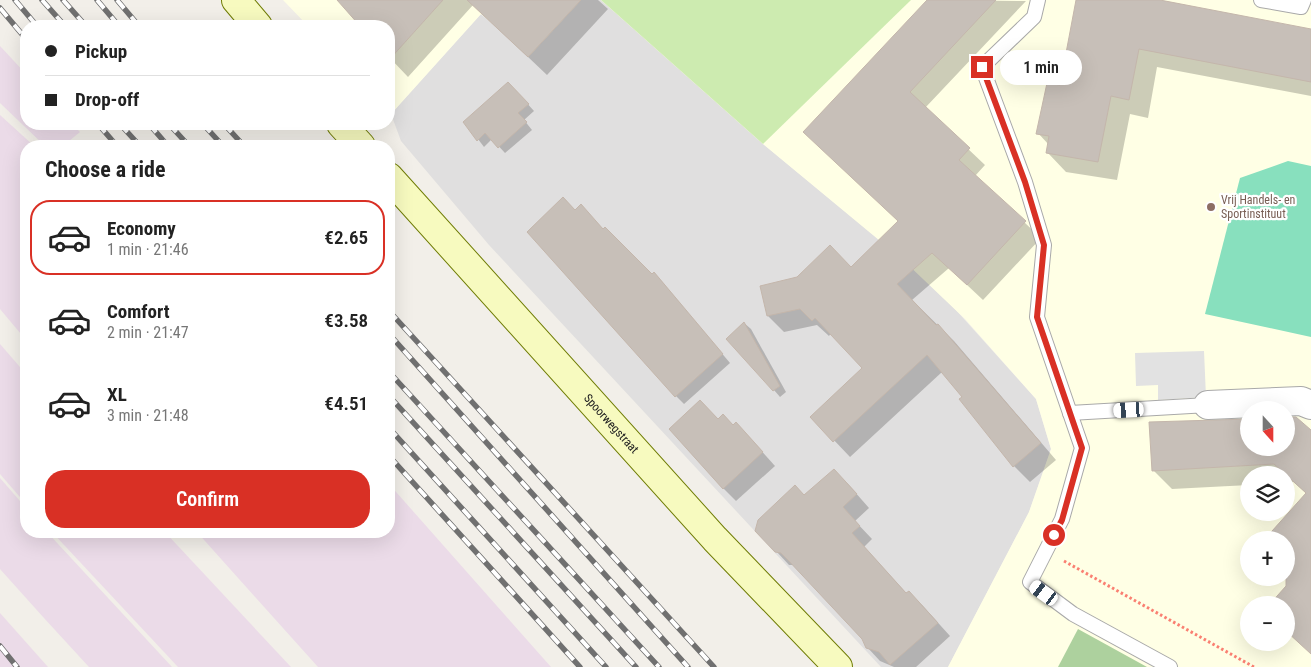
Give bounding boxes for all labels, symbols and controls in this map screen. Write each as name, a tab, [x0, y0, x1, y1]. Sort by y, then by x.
text: Pickup	[75, 40, 127, 63]
callout: 1 min	[1000, 50, 1082, 84]
route end	[971, 56, 993, 78]
text: 1 min	[1023, 58, 1059, 77]
text: Drop-off	[75, 88, 139, 111]
text: Choose a ride	[45, 157, 166, 182]
place label: Vrij Handels- en Sportinstituut	[1221, 193, 1296, 221]
marker: Vrij Handels- en Sportinstituut	[1205, 201, 1217, 213]
icon: car	[47, 215, 92, 260]
text: Economy	[107, 217, 176, 240]
text: €2.65	[324, 226, 368, 249]
text: 1 min · 21:46	[107, 240, 189, 259]
icon: car	[47, 298, 92, 343]
text: Comfort	[107, 300, 170, 323]
text: €3.58	[324, 309, 368, 332]
text: 2 min · 21:47	[107, 323, 189, 342]
icon: car	[47, 381, 92, 426]
text: XL	[107, 383, 127, 406]
street label: Spoorwegstraat	[581, 391, 642, 457]
text: €4.51	[324, 392, 368, 415]
north arrow	[1240, 401, 1295, 456]
map controls	[1240, 401, 1295, 651]
car	[1113, 402, 1144, 418]
text: 3 min · 21:48	[107, 406, 189, 425]
button: layers	[1240, 466, 1295, 521]
button: Confirm	[45, 470, 370, 528]
route start	[1043, 524, 1065, 546]
button: +	[1240, 531, 1295, 586]
car	[1027, 578, 1060, 608]
button: −	[1240, 596, 1295, 651]

